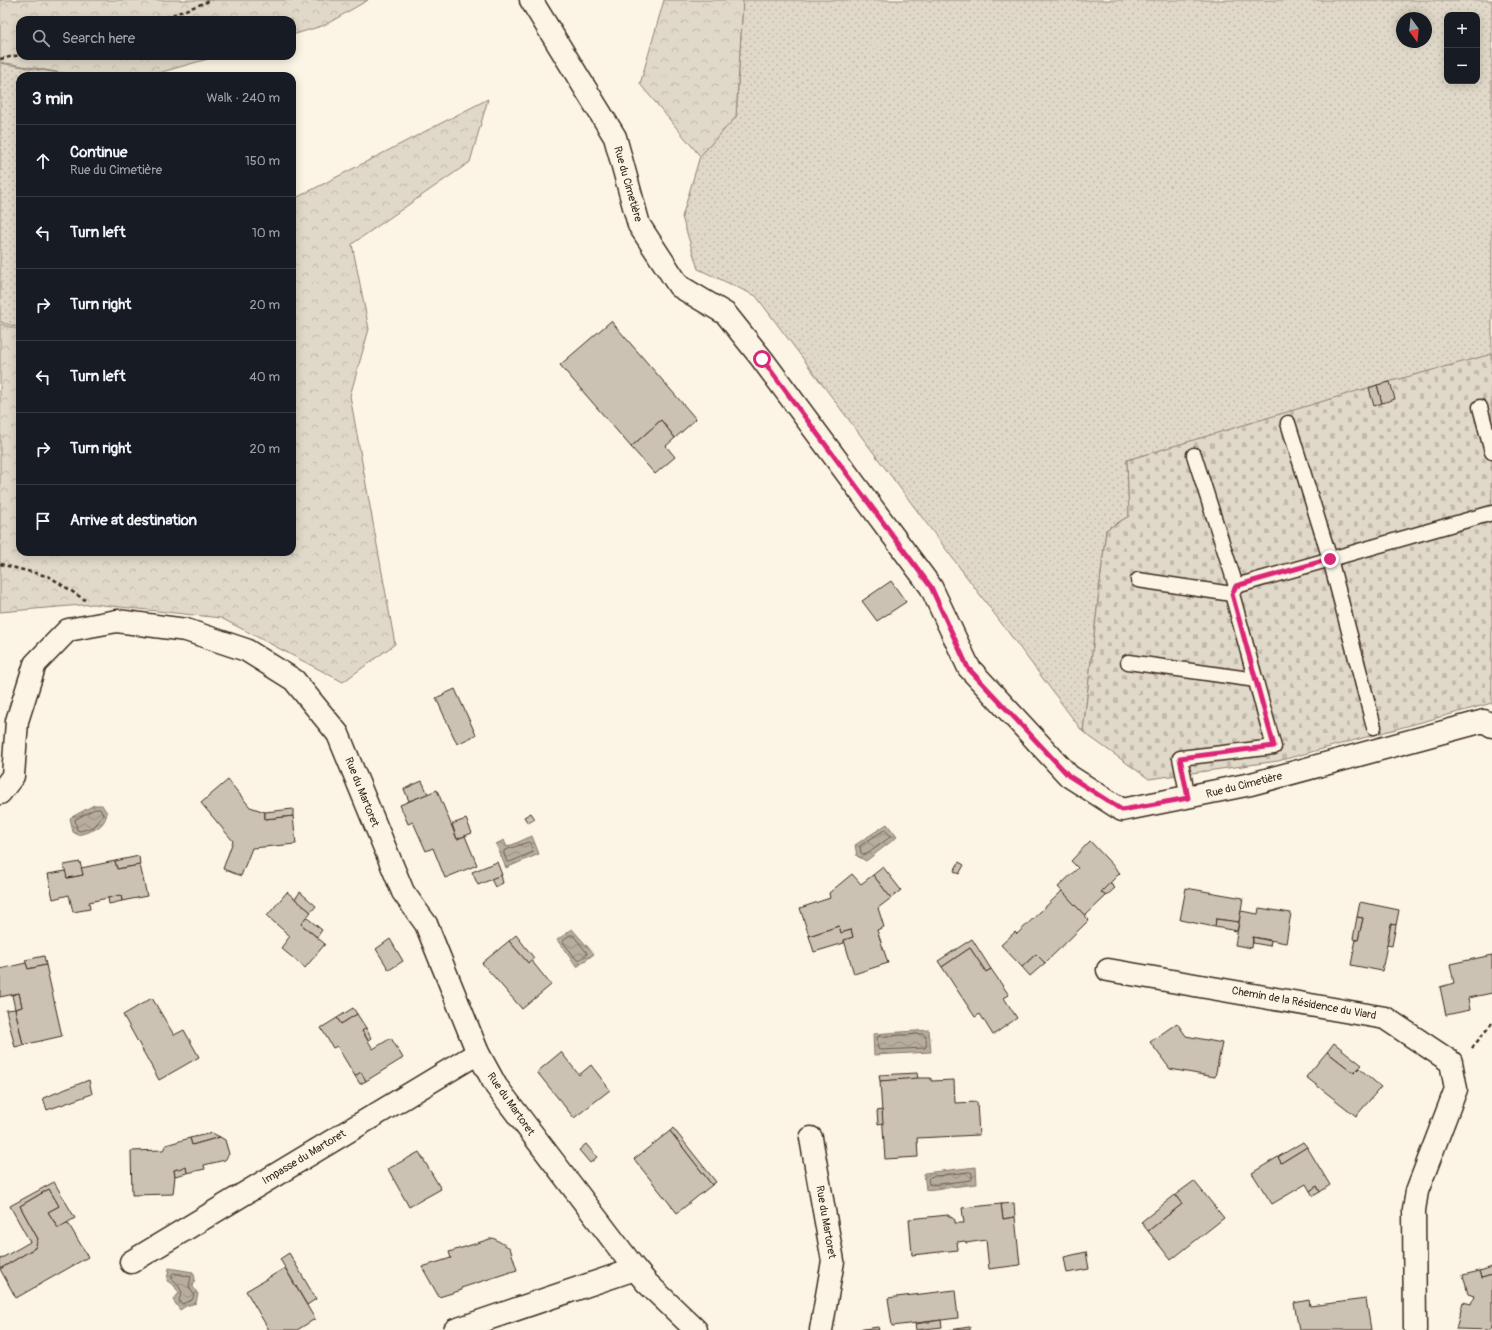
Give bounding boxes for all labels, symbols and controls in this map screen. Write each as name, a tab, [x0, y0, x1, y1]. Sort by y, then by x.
north arrow	[1396, 12, 1432, 48]
map controls	[1444, 12, 1480, 84]
button: +	[1444, 12, 1480, 48]
search box	[16, 16, 296, 60]
icon: search	[30, 27, 52, 49]
text: Search here	[62, 29, 135, 48]
button: −	[1444, 48, 1480, 84]
text: 3 min	[32, 88, 73, 109]
text: Walk · 240 m	[206, 90, 280, 106]
text: Continue	[70, 143, 128, 162]
street label: Rue du Cimetière	[611, 145, 645, 224]
icon: ahead	[32, 150, 54, 172]
text: 150 m	[245, 153, 280, 169]
text: Rue du Cimetière	[70, 162, 162, 178]
icon: left	[32, 222, 54, 244]
text: Turn left	[70, 223, 126, 242]
text: 10 m	[252, 225, 280, 241]
icon: right	[32, 294, 54, 316]
text: Turn right	[70, 295, 131, 314]
text: 20 m	[249, 297, 280, 313]
route start	[753, 350, 771, 368]
icon: left	[32, 366, 54, 388]
text: Turn left	[70, 367, 126, 386]
text: 40 m	[249, 369, 280, 385]
icon: right	[32, 438, 54, 460]
text: Turn right	[70, 439, 131, 458]
text: 20 m	[249, 441, 280, 457]
icon: arrive	[32, 510, 54, 532]
text: Arrive at destination	[70, 511, 197, 530]
route end	[1321, 550, 1339, 568]
street label: Rue du Martoret	[342, 755, 382, 829]
street label: Rue du Cimetière	[1205, 769, 1284, 801]
street label: Chemin de la Résidence du Viard	[1231, 984, 1377, 1022]
street label: Rue du Martoret	[484, 1070, 538, 1138]
street label: Impasse du Martoret	[260, 1127, 349, 1187]
street label: Rue du Martoret	[813, 1184, 839, 1260]

